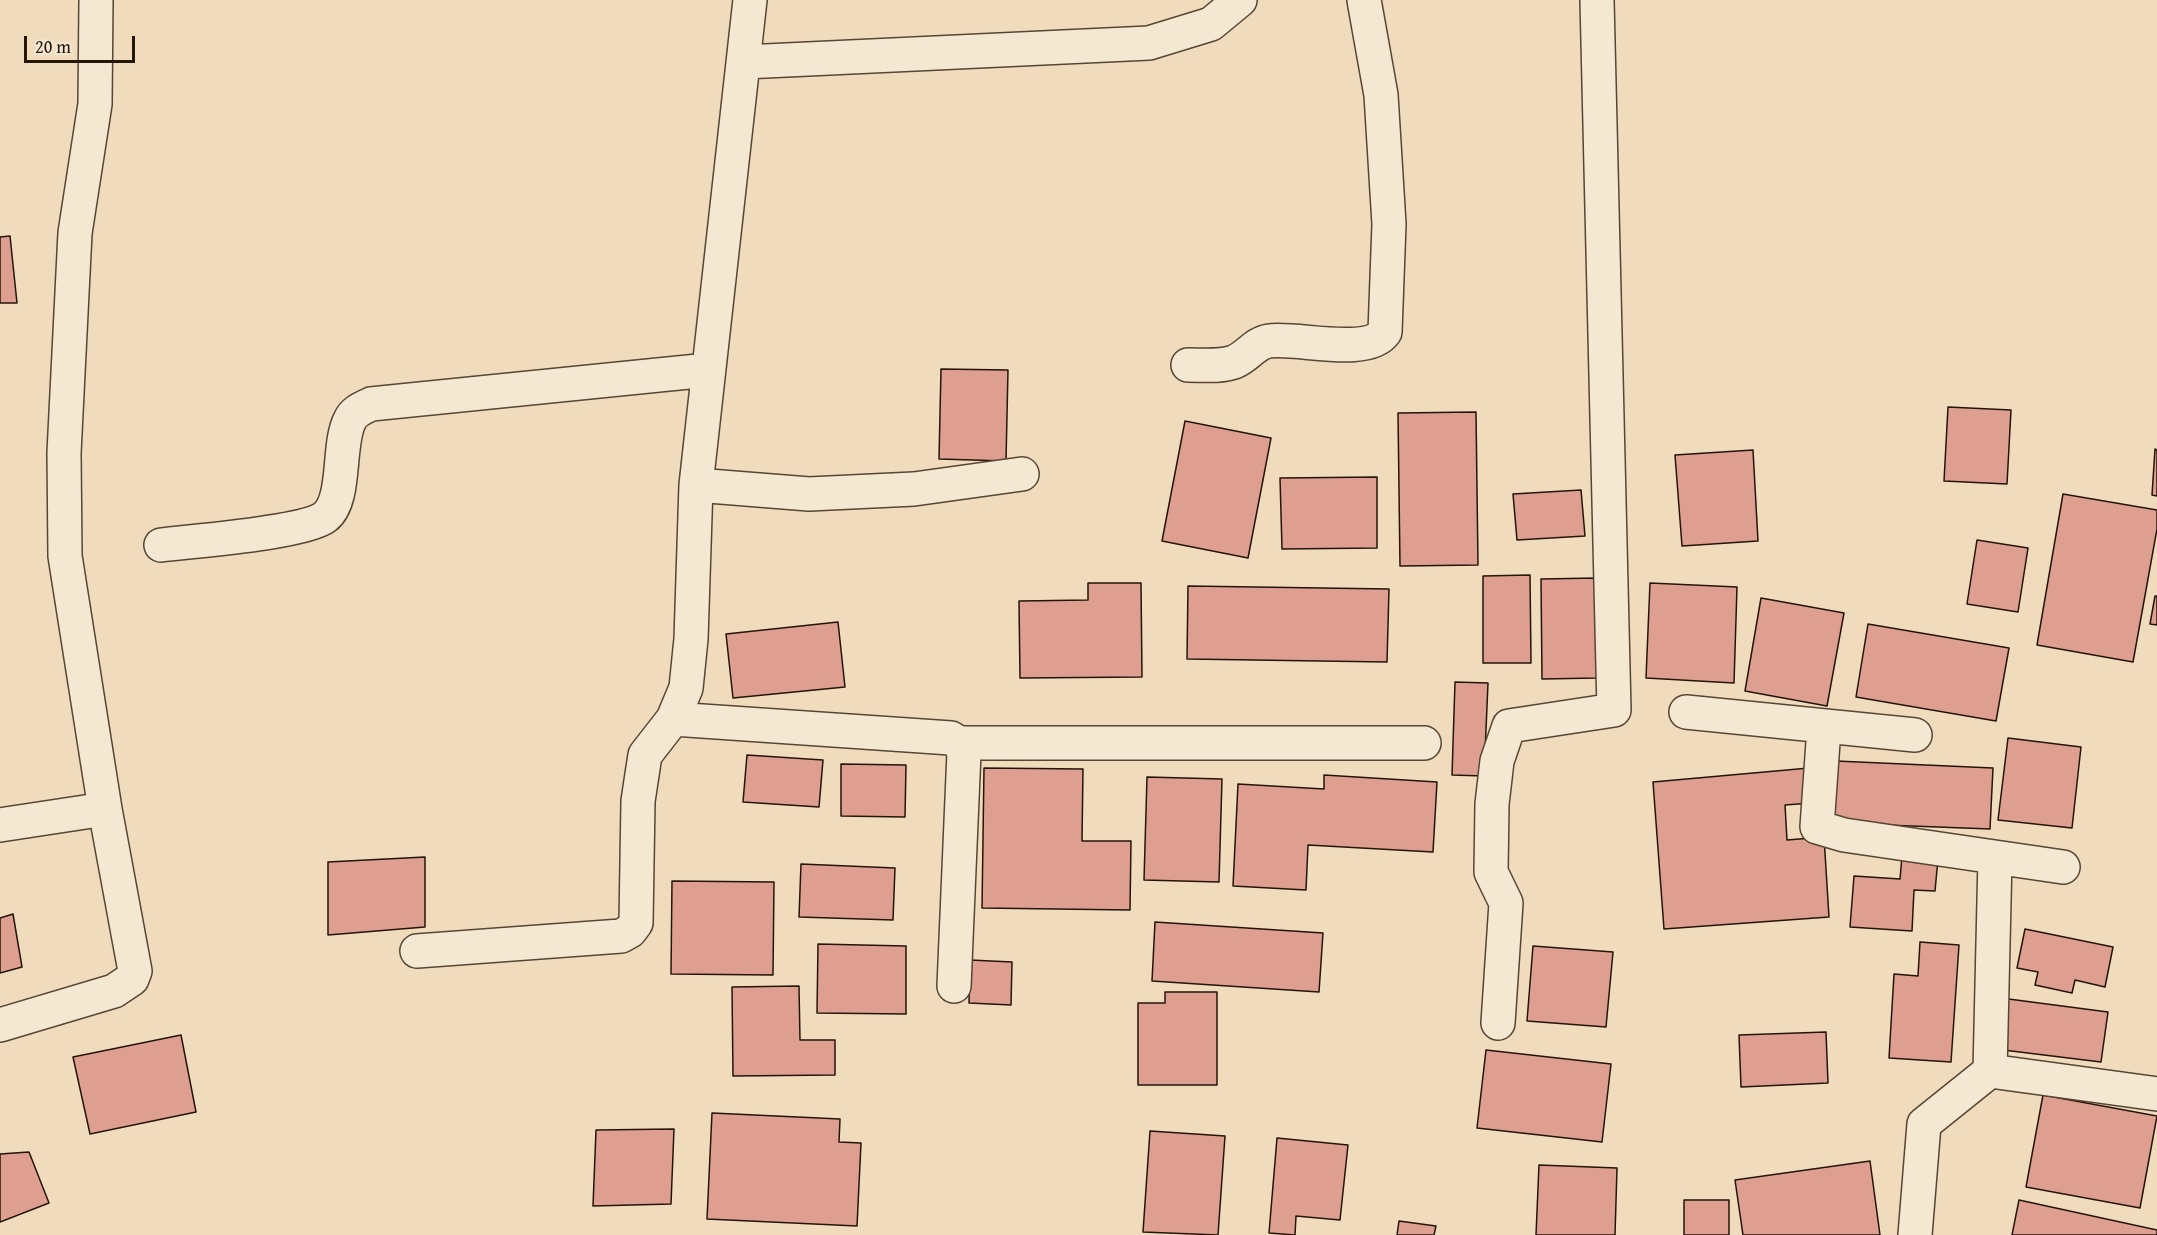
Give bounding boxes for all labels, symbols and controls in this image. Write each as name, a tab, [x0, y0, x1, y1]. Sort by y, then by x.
scale bar	[27, 24, 138, 62]
text: 20 m	[35, 33, 71, 60]

